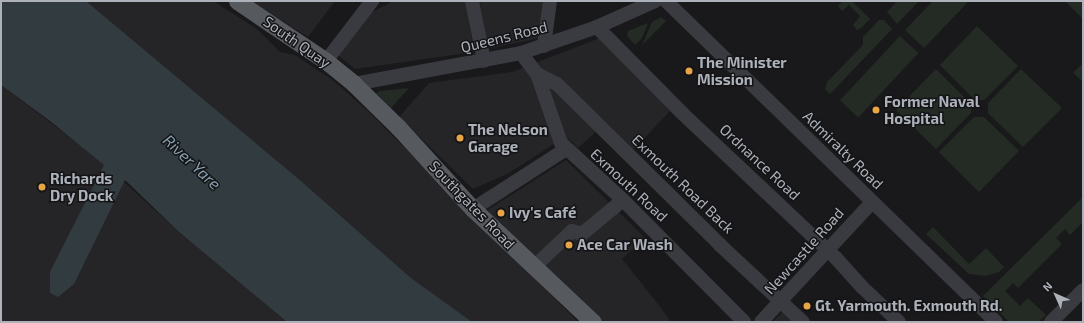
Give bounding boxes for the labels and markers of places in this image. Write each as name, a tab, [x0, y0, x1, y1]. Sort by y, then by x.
place label: The Minister Mission	[697, 53, 787, 88]
marker: The Minister Mission	[684, 66, 694, 76]
place label: Former Naval Hospital	[884, 92, 980, 127]
marker: Former Naval Hospital	[871, 105, 881, 115]
place label: The Nelson Garage	[468, 120, 548, 155]
marker: The Nelson Garage	[455, 133, 465, 143]
place label: Richards Dry Dock	[50, 169, 113, 204]
marker: Richards Dry Dock	[37, 182, 47, 192]
place label: Ivy's Café	[509, 204, 577, 222]
marker: Ivy's Café	[496, 208, 506, 218]
place label: Ace Car Wash	[577, 236, 673, 254]
marker: Ace Car Wash	[564, 240, 574, 250]
place label: Gt. Yarmouth. Exmouth Rd.	[815, 297, 1003, 315]
marker: Gt. Yarmouth. Exmouth Rd.	[802, 301, 812, 311]

